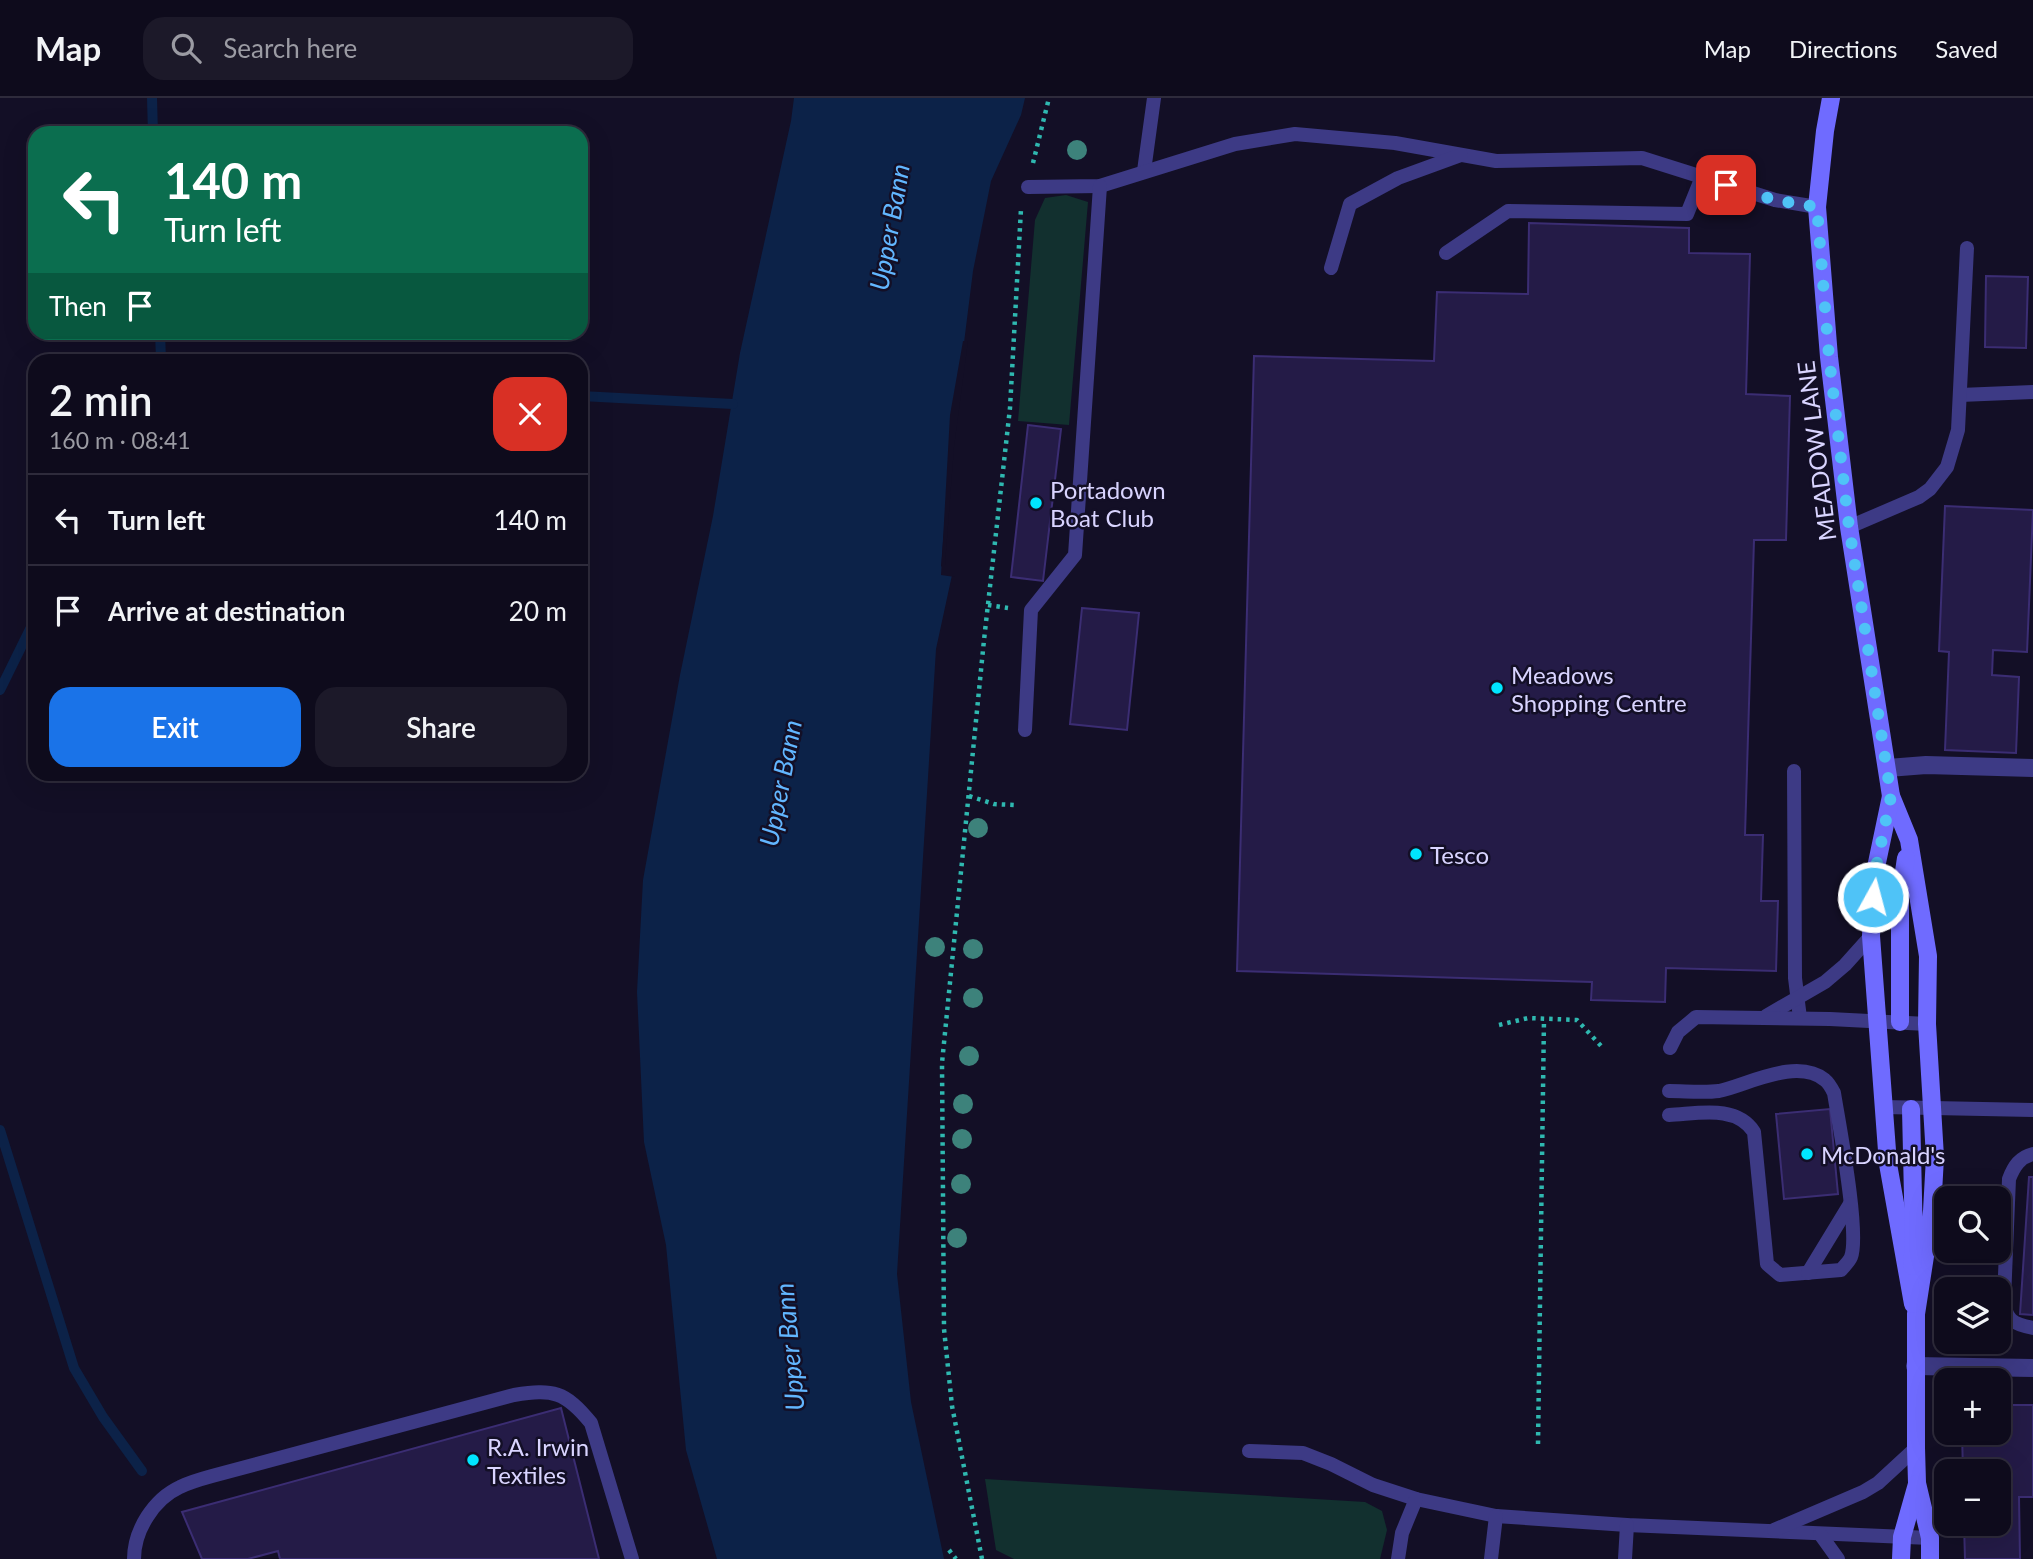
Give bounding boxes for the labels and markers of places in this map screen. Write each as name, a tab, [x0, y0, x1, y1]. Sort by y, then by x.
pin	[1696, 155, 1756, 215]
place label: Portadown Boat Club	[1050, 475, 1166, 532]
marker: Portadown Boat Club	[1028, 495, 1044, 511]
place label: Meadows Shopping Centre	[1511, 660, 1687, 717]
marker: Meadows Shopping Centre	[1489, 680, 1505, 696]
place label: Tesco	[1430, 840, 1489, 869]
marker: Tesco	[1408, 846, 1424, 862]
place label: McDonald's	[1821, 1140, 1945, 1169]
marker: McDonald's	[1799, 1146, 1815, 1162]
place label: R.A. Irwin Textiles	[487, 1432, 589, 1489]
marker: R.A. Irwin Textiles	[465, 1452, 481, 1468]

